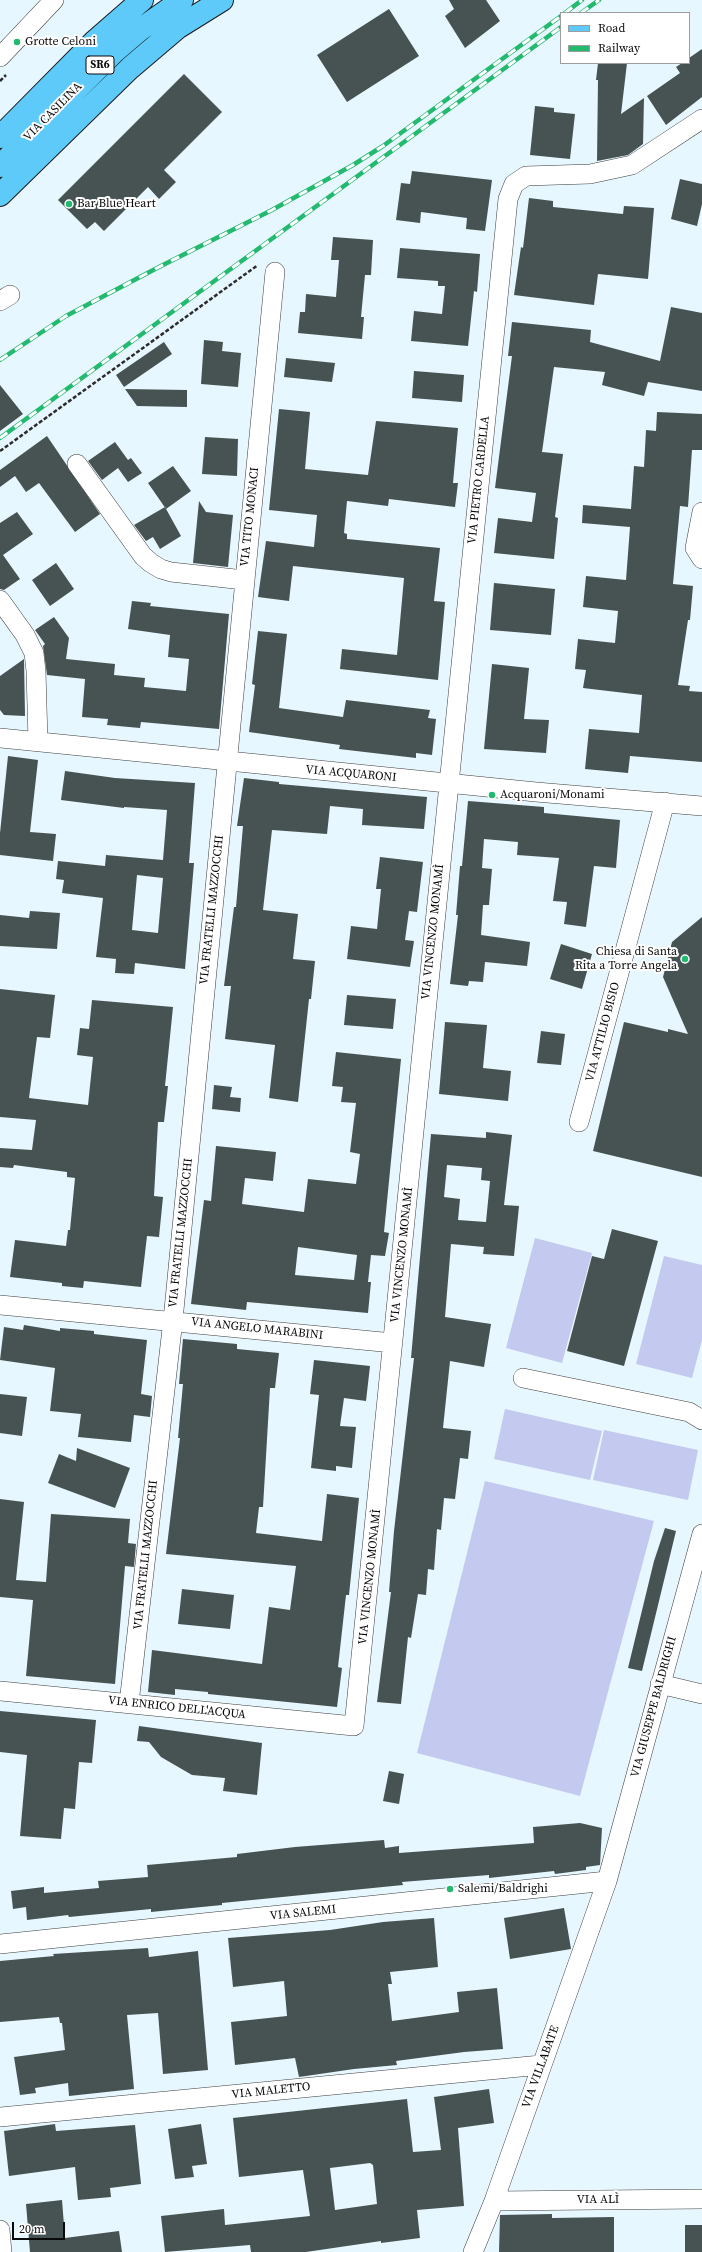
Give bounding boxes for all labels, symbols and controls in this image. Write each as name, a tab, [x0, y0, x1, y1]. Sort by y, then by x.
legend	[560, 12, 690, 64]
text: Road	[598, 20, 625, 36]
place label: Grotte Celoni	[25, 35, 96, 49]
marker: Grotte Celoni	[12, 37, 22, 47]
text: Railway	[598, 40, 640, 56]
road number: SR6	[86, 56, 114, 74]
street label: VIA CASILINA	[21, 80, 85, 144]
place label: Bar Blue Heart	[77, 197, 156, 211]
marker: Bar Blue Heart	[64, 199, 74, 209]
street label: VIA PIETRO CARDELLA	[465, 415, 493, 545]
street label: VIA TITO MONACI	[238, 466, 262, 568]
street label: VIA ACQUARONI	[305, 763, 397, 785]
place label: Acquaroni/Monami	[500, 788, 605, 802]
marker: Acquaroni/Monami	[487, 790, 497, 800]
street label: VIA FRATELLI MAZZOCCHI	[197, 834, 227, 986]
street label: VIA VINCENZO MONAMÌ	[419, 864, 447, 1000]
place label: Chiesa di Santa Rita a Torre Angela	[575, 945, 677, 973]
marker: Chiesa di Santa Rita a Torre Angela	[680, 954, 690, 964]
street label: VIA ATTILIO BISIO	[583, 981, 623, 1083]
street label: VIA FRATELLI MAZZOCCHI	[166, 1157, 196, 1309]
street label: VIA VINCENZO MONAMÌ	[388, 1187, 416, 1323]
street label: VIA ANGELO MARABINI	[190, 1315, 324, 1343]
street label: VIA FRATELLI MAZZOCCHI	[131, 1479, 161, 1631]
street label: VIA VINCENZO MONAMÌ	[356, 1509, 384, 1645]
street label: VIA GIUSEPPE BALDRIGHI	[628, 1635, 680, 1779]
street label: VIA ENRICO DELL'ACQUA	[107, 1694, 247, 1722]
place label: Salemi/Baldrighi	[458, 1882, 548, 1896]
marker: Salemi/Baldrighi	[445, 1884, 455, 1894]
street label: VIA SALEMI	[269, 1902, 337, 1924]
street label: VIA VILLABATE	[519, 2024, 563, 2110]
street label: VIA MALETTO	[231, 2080, 311, 2102]
street label: VIA ALÌ	[577, 2193, 619, 2207]
scale bar	[14, 2214, 67, 2240]
text: 20 m	[19, 2221, 45, 2237]

